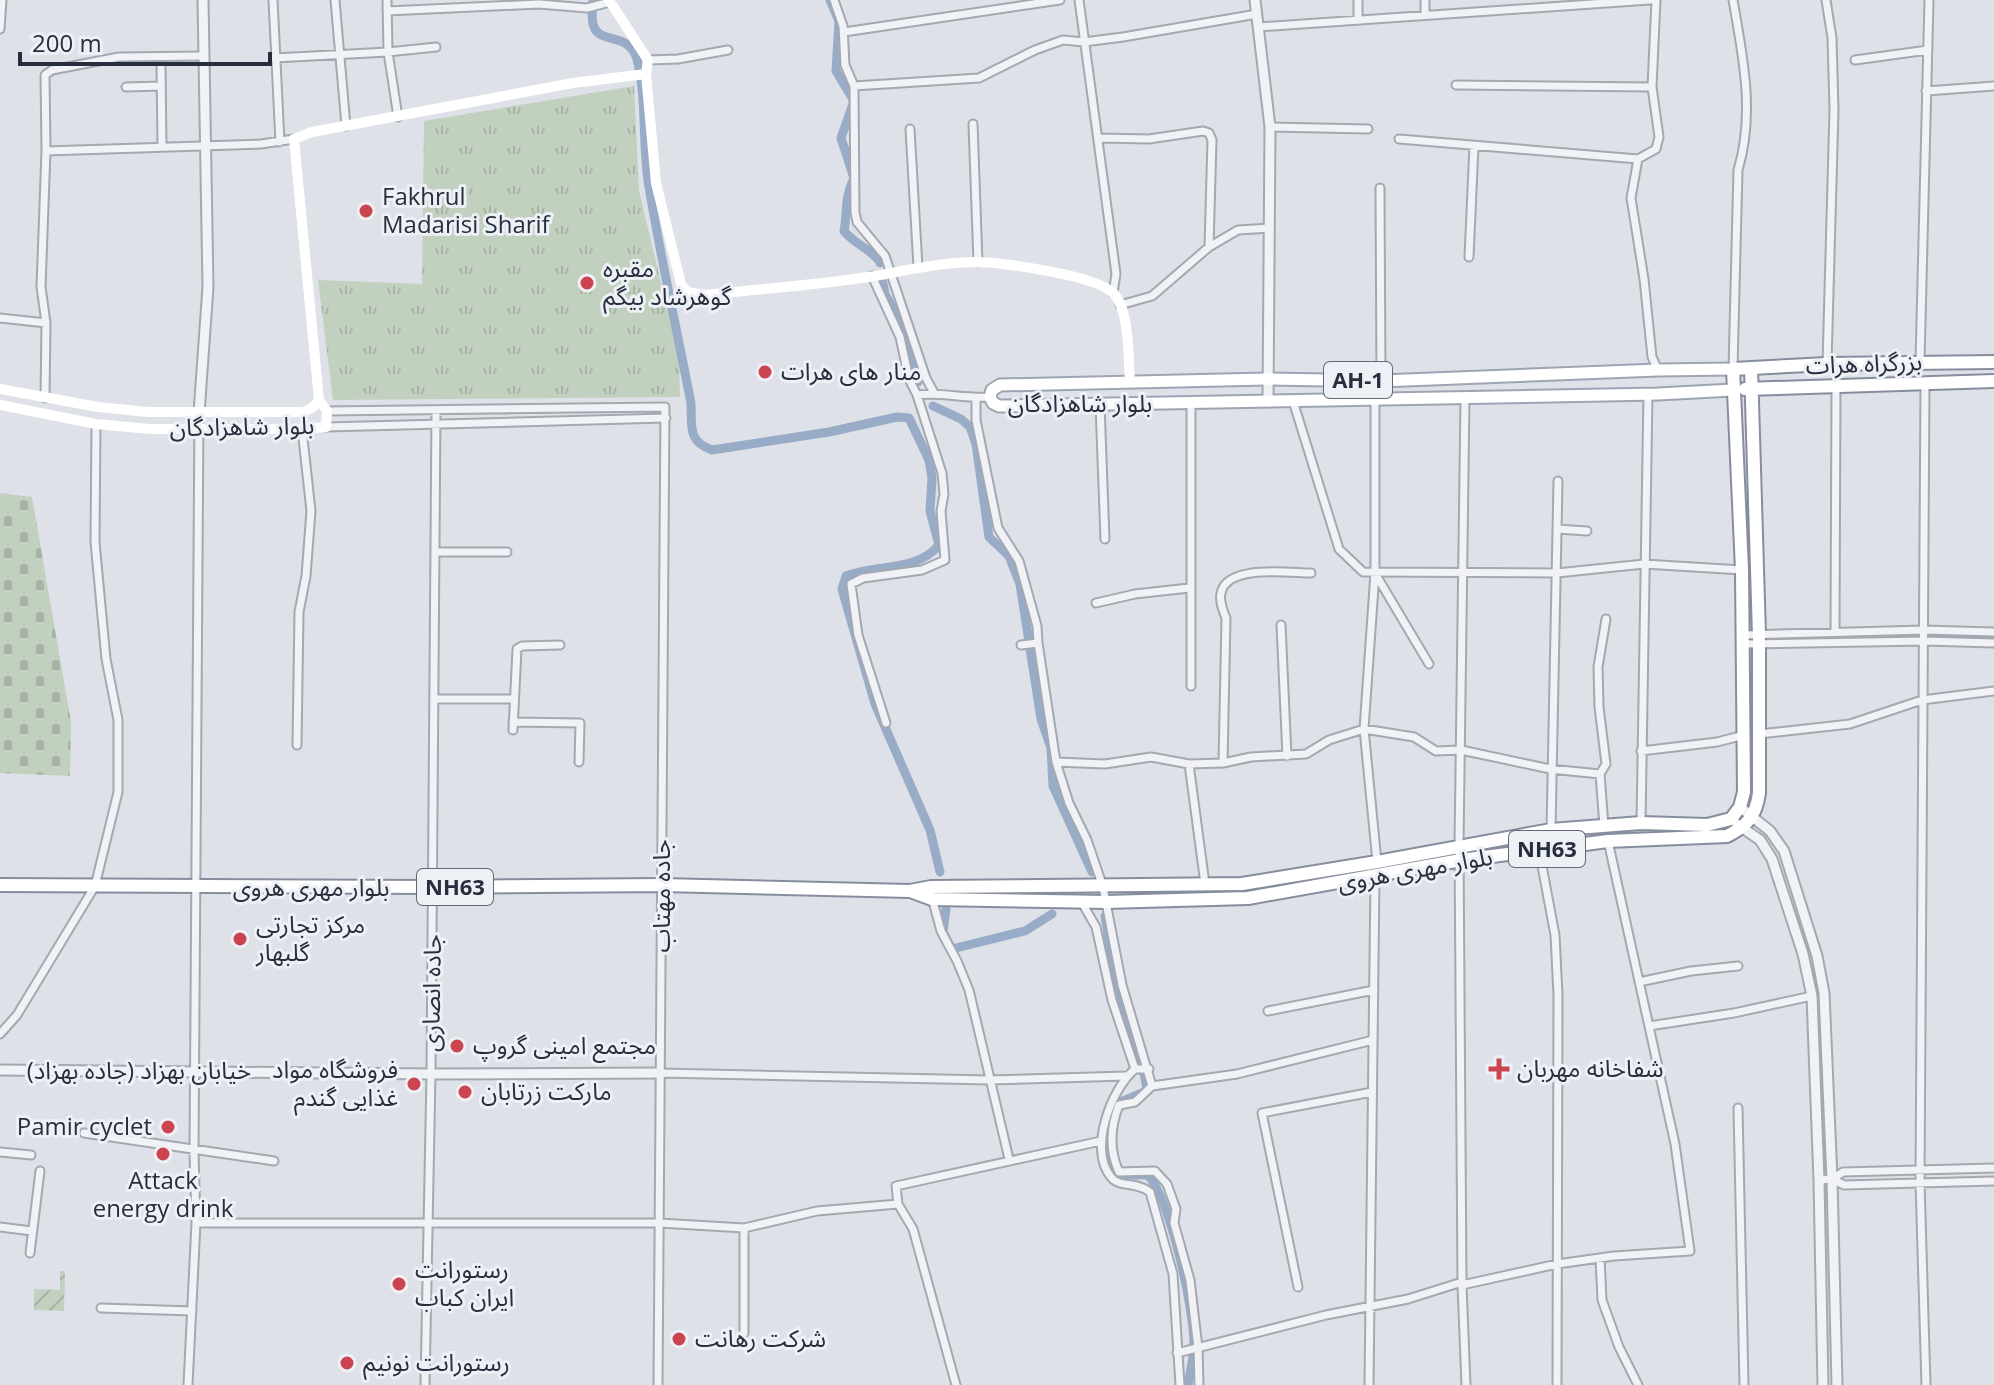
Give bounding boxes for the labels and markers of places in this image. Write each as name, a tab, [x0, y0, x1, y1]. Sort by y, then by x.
place label: Fakhrul Madarisi Sharif	[382, 179, 552, 240]
marker: Fakhrul Madarisi Sharif	[357, 202, 375, 220]
place label: مقبره گوهرشاد بیگم	[603, 251, 732, 314]
marker: مقبره گوهرشاد بیگم	[578, 274, 596, 292]
place label: منار های هرات	[781, 354, 921, 387]
marker: منار های هرات	[756, 363, 774, 381]
place label: مرکز تجارتی گلبهار	[255, 907, 365, 968]
marker: مرکز تجارتی گلبهار	[231, 930, 249, 948]
place label: مجتمع امینی گروپ	[473, 1028, 656, 1063]
marker: مجتمع امینی گروپ	[448, 1037, 466, 1055]
place label: شفاخانه مهربان	[1517, 1051, 1664, 1084]
place label: فروشگاه مواد غذایی گندم	[272, 1052, 398, 1116]
marker: شفاخانه مهربان	[1488, 1058, 1510, 1080]
place label: مارکت زرتابان	[481, 1074, 612, 1107]
marker: فروشگاه مواد غذایی گندم	[405, 1075, 423, 1093]
marker: مارکت زرتابان	[456, 1083, 474, 1101]
place label: Pamir cyclet	[17, 1109, 152, 1142]
marker: Pamir cyclet	[159, 1118, 177, 1136]
marker: Attack energy drink	[154, 1145, 172, 1163]
place label: Attack energy drink	[93, 1163, 234, 1224]
place label: رستورانت ایران کباب	[415, 1252, 514, 1313]
marker: رستورانت ایران کباب	[390, 1275, 408, 1293]
place label: شرکت رهانت	[695, 1321, 826, 1354]
marker: شرکت رهانت	[670, 1330, 688, 1348]
place label: رستورانت نونیم	[363, 1345, 510, 1380]
marker: رستورانت نونیم	[338, 1354, 356, 1372]

